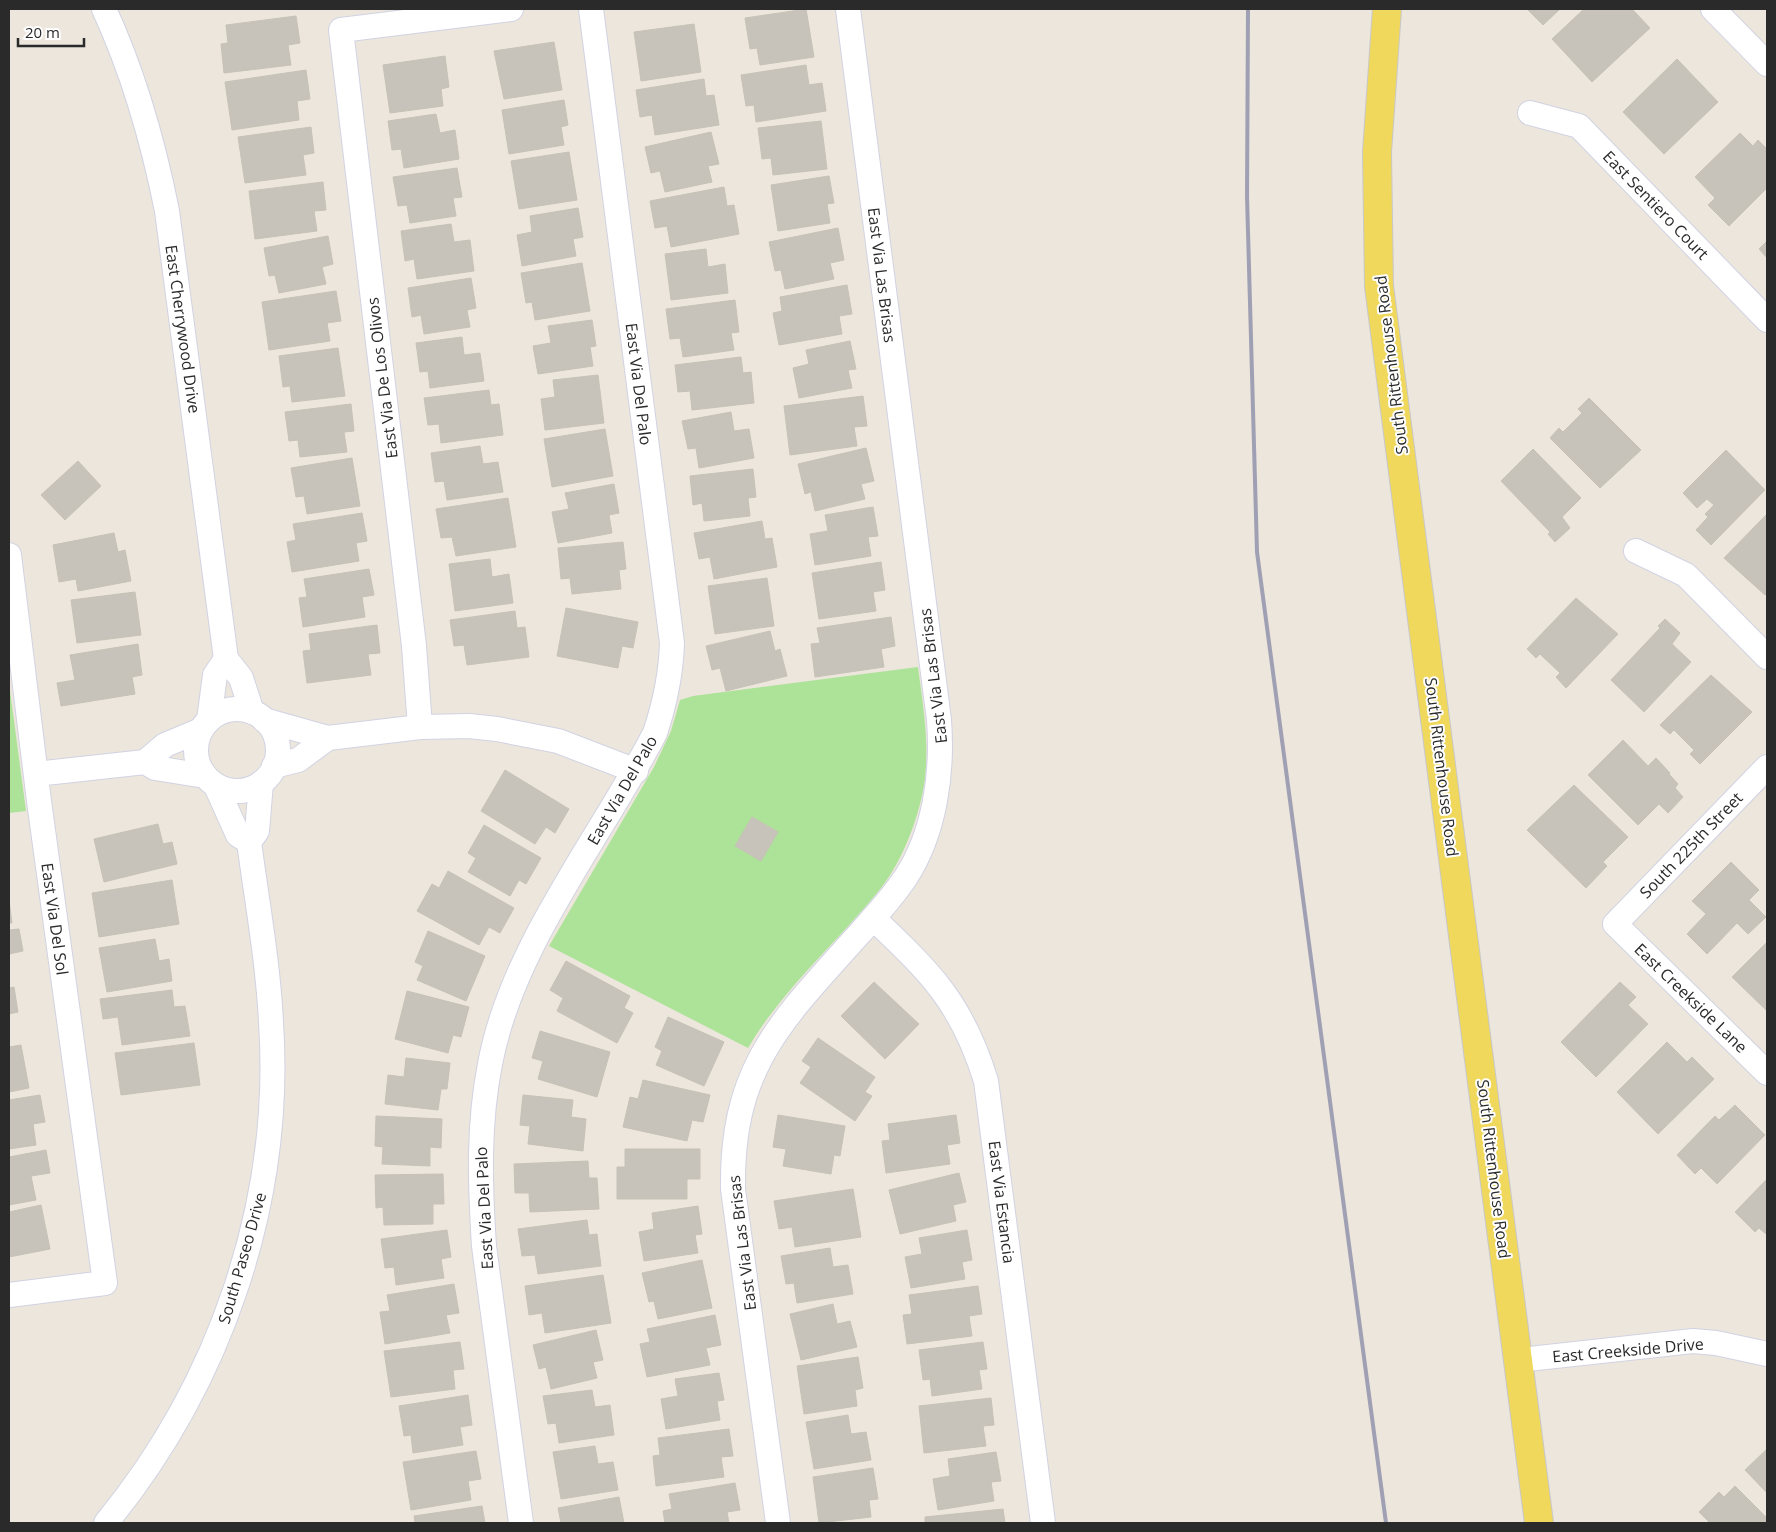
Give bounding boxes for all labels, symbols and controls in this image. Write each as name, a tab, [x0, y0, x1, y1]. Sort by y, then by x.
scale bar	[18, 15, 84, 47]
text: 20 m	[25, 22, 60, 42]
street label: East Sentiero Court	[1598, 146, 1714, 265]
street label: East Via Las Brisas	[863, 206, 901, 344]
street label: East Cherrywood Drive	[160, 243, 206, 415]
street label: South Rittenhouse Road	[1369, 274, 1413, 456]
street label: East Via De Los Olivos	[361, 296, 403, 460]
street label: East Via Del Palo	[621, 322, 657, 446]
street label: East Via Las Brisas	[914, 607, 952, 745]
street label: South Rittenhouse Road	[1420, 676, 1464, 858]
street label: East Via Del Palo	[582, 731, 662, 849]
street label: South 225th Street	[1635, 787, 1748, 903]
street label: East Via Del Sol	[36, 861, 74, 977]
street label: East Creekside Lane	[1630, 938, 1752, 1058]
street label: South Rittenhouse Road	[1472, 1078, 1516, 1260]
street label: East Via Estancia	[984, 1139, 1020, 1265]
street label: East Via Del Palo	[470, 1146, 498, 1270]
street label: East Via Las Brisas	[723, 1174, 761, 1312]
street label: South Paseo Drive	[213, 1190, 271, 1326]
street label: East Creekside Drive	[1551, 1332, 1705, 1368]

